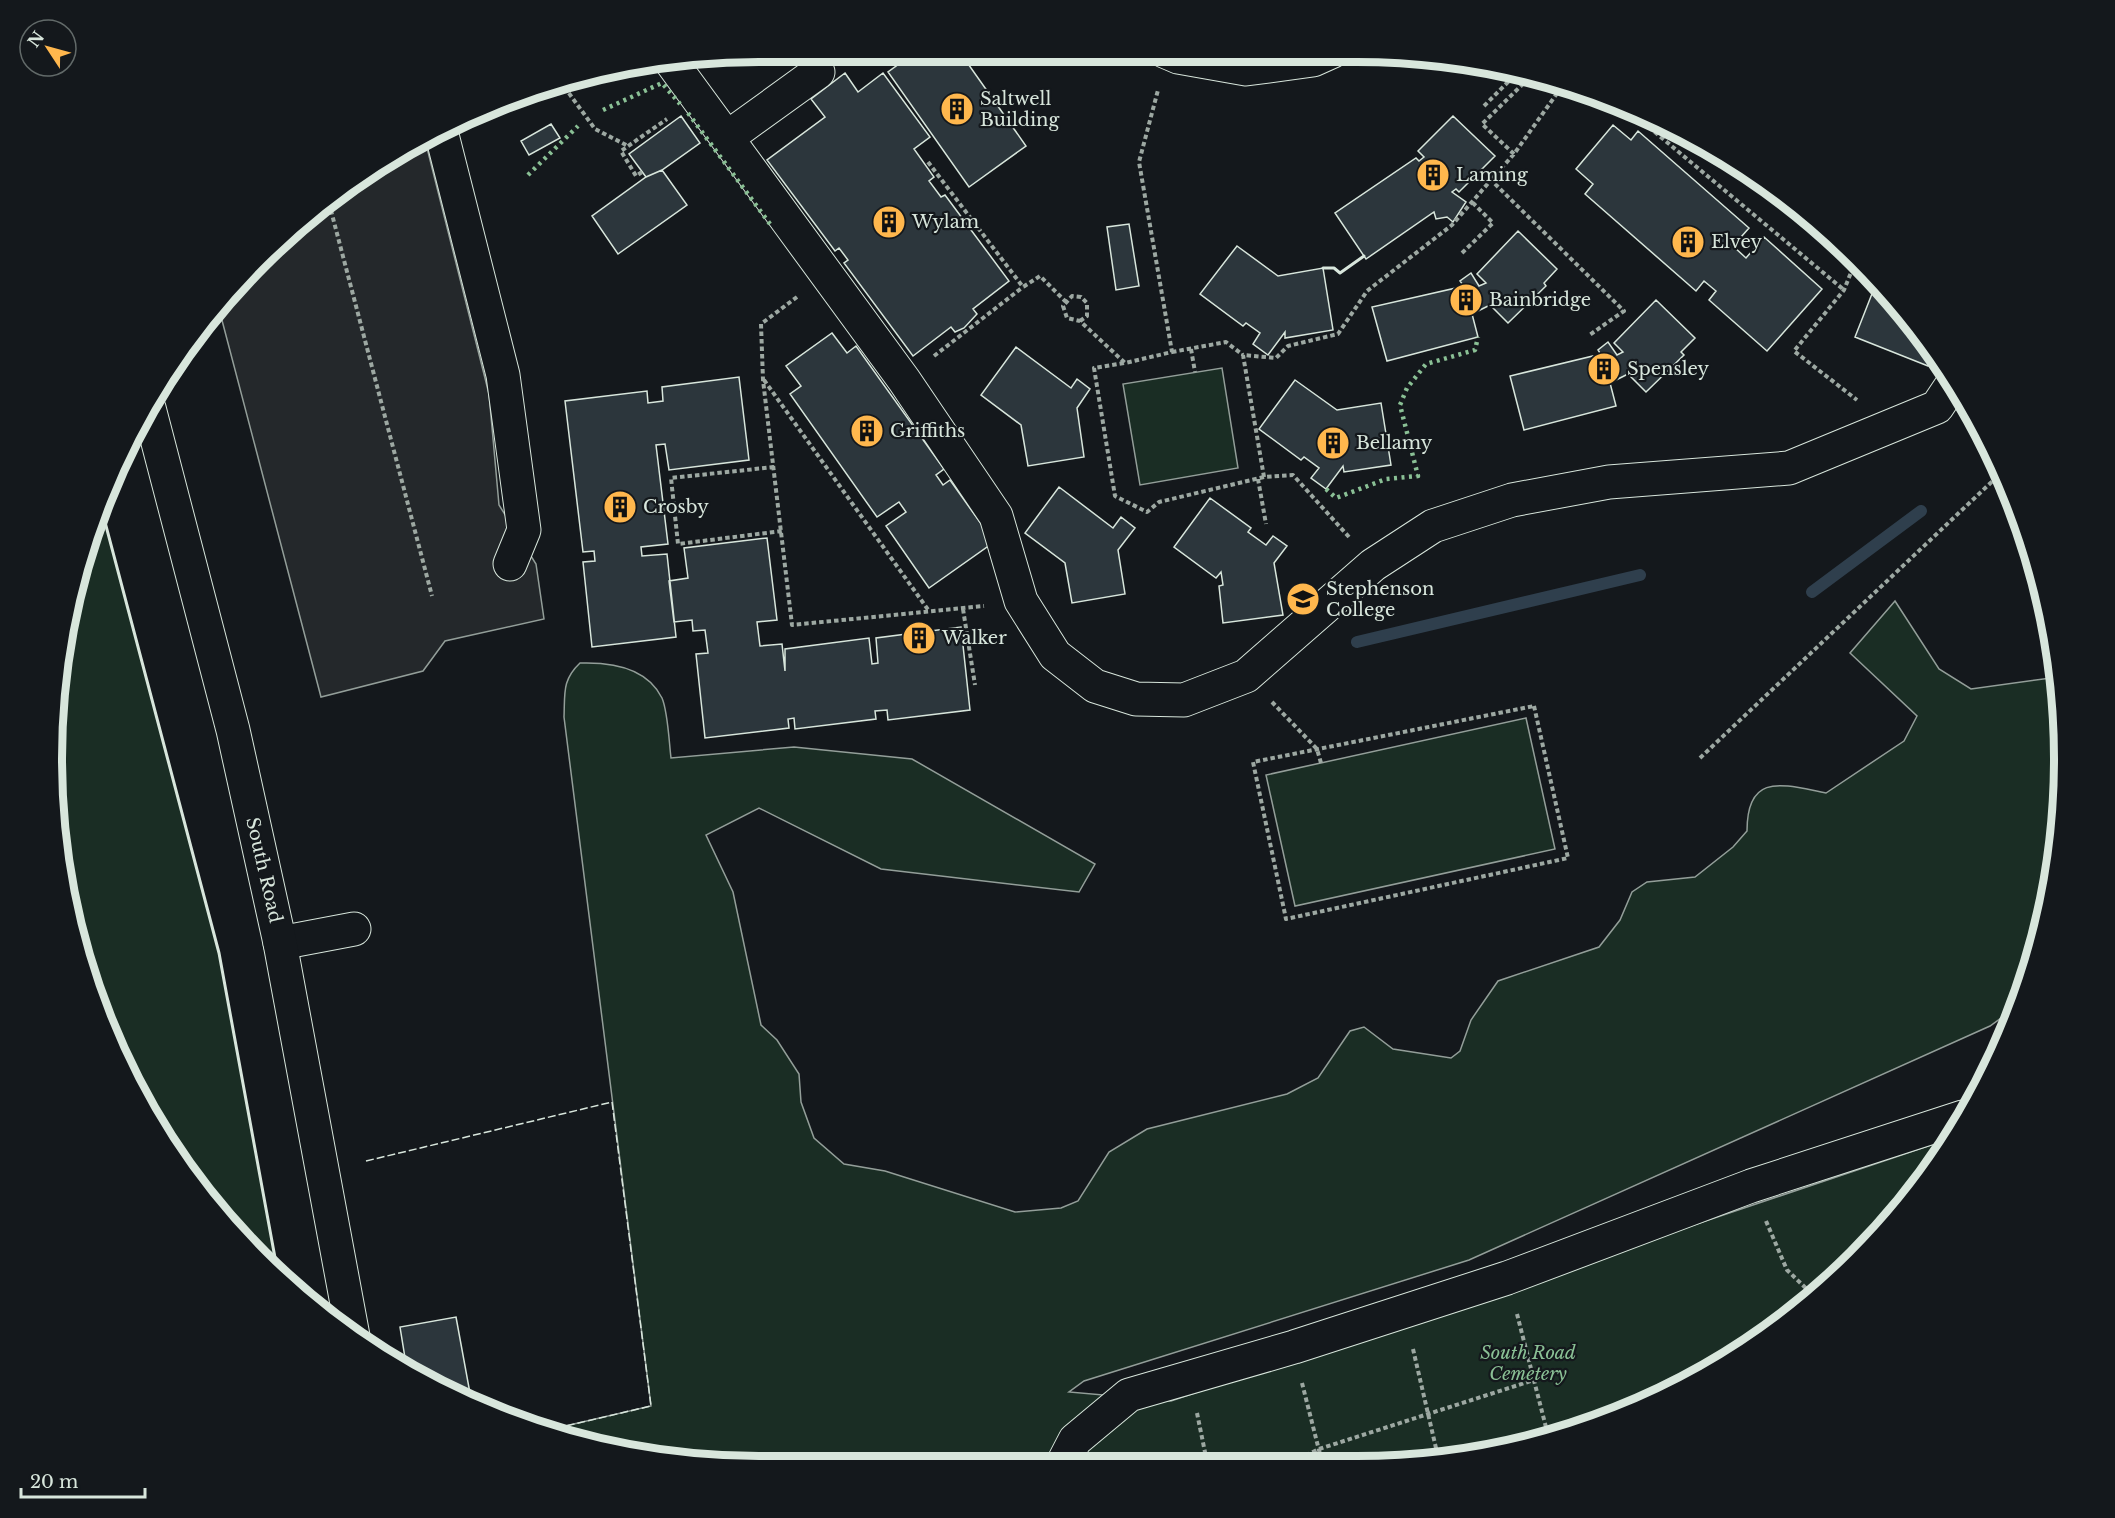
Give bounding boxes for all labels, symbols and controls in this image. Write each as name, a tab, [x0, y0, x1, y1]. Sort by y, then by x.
north arrow	[18, 18, 78, 78]
text: N	[23, 27, 48, 51]
place label: Saltwell Building	[980, 88, 1059, 131]
building icon: Saltwell Building	[939, 91, 975, 127]
building icon: Laming	[1415, 157, 1451, 193]
place label: Laming	[1456, 164, 1528, 186]
building icon: Wylam	[871, 204, 907, 240]
place label: Wylam	[911, 211, 979, 233]
building icon: Elvey	[1670, 224, 1706, 260]
place label: Elvey	[1711, 231, 1762, 253]
building icon: Bainbridge	[1448, 282, 1484, 318]
place label: Bainbridge	[1489, 289, 1591, 311]
building icon: Spensley	[1586, 351, 1622, 387]
place label: Spensley	[1627, 358, 1710, 380]
building icon: Griffiths	[849, 413, 885, 449]
place label: Griffiths	[890, 420, 965, 442]
building icon: Bellamy	[1315, 425, 1351, 461]
place label: Bellamy	[1356, 432, 1433, 454]
building icon: Crosby	[602, 489, 638, 525]
place label: Crosby	[643, 496, 709, 518]
place label: Stephenson College	[1326, 578, 1434, 621]
school or university icon: Stephenson College	[1285, 581, 1321, 617]
building icon: Walker	[901, 620, 937, 656]
place label: Walker	[941, 627, 1007, 649]
street label: South Road	[241, 815, 287, 925]
park label: South Road Cemetery	[1480, 1342, 1576, 1385]
scale bar	[21, 1461, 146, 1499]
text: 20 m	[30, 1471, 78, 1493]

